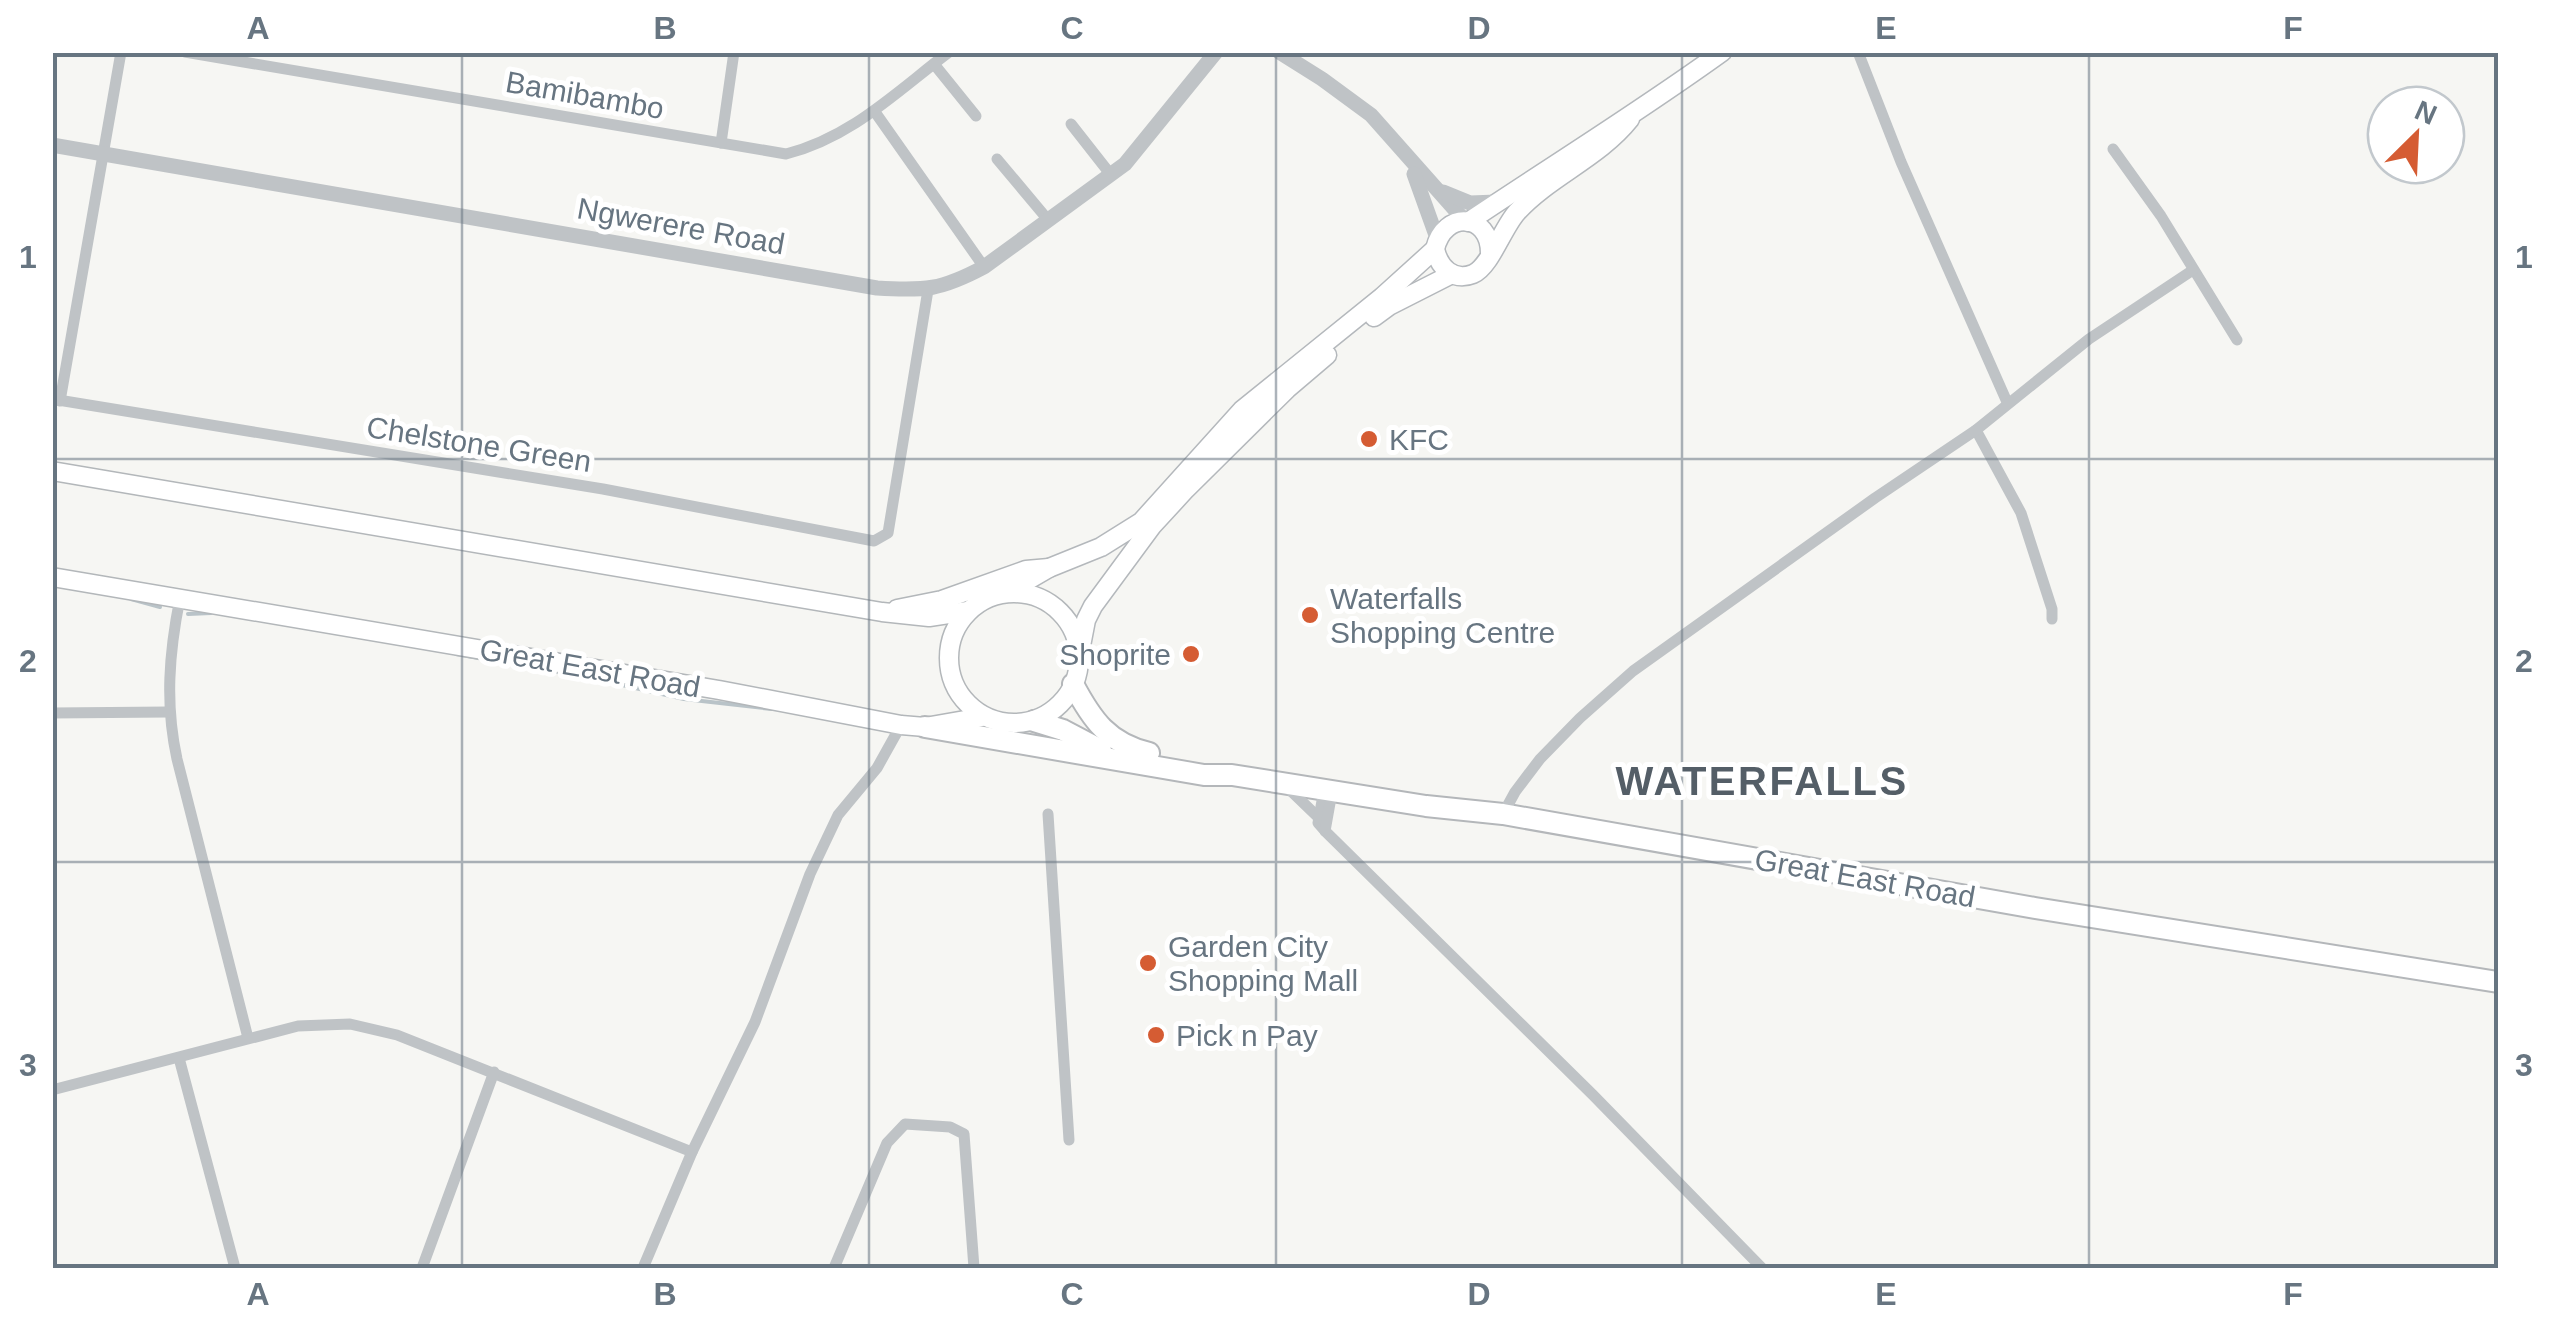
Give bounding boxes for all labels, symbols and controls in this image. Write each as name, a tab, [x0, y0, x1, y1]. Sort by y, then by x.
text: A	[246, 10, 270, 46]
text: B	[653, 10, 677, 46]
text: C	[1060, 10, 1084, 46]
text: D	[1467, 10, 1491, 46]
text: E	[1875, 10, 1897, 46]
text: F	[2283, 10, 2303, 46]
street label: Bamibambo	[503, 65, 667, 125]
north arrow	[2366, 85, 2466, 185]
text: N	[2410, 94, 2442, 131]
street label: Ngwerere Road	[575, 192, 787, 260]
text: 1	[19, 239, 37, 275]
text: 1	[2515, 239, 2533, 275]
street label: Chelstone Green	[364, 410, 594, 478]
place label: KFC	[1389, 423, 1449, 456]
marker: KFC	[1358, 428, 1380, 450]
place label: Waterfalls Shopping Centre	[1330, 582, 1555, 649]
marker: Waterfalls Shopping Centre	[1299, 604, 1321, 626]
street label: Great East Road	[477, 632, 703, 704]
place label: Shoprite	[1059, 638, 1171, 671]
text: 2	[19, 643, 37, 679]
marker: Shoprite	[1180, 643, 1202, 665]
text: 2	[2515, 643, 2533, 679]
district label: WATERFALLS	[1615, 759, 1909, 803]
street label: Great East Road	[1752, 842, 1978, 914]
place label: Garden City Shopping Mall	[1168, 930, 1358, 997]
marker: Garden City Shopping Mall	[1137, 952, 1159, 974]
place label: Pick n Pay	[1176, 1019, 1318, 1052]
marker: Pick n Pay	[1145, 1024, 1167, 1046]
text: 3	[19, 1047, 37, 1083]
text: 3	[2515, 1047, 2533, 1083]
text: A	[246, 1276, 270, 1312]
text: B	[653, 1276, 677, 1312]
text: C	[1060, 1276, 1084, 1312]
text: D	[1467, 1276, 1491, 1312]
text: E	[1875, 1276, 1897, 1312]
text: F	[2283, 1276, 2303, 1312]

